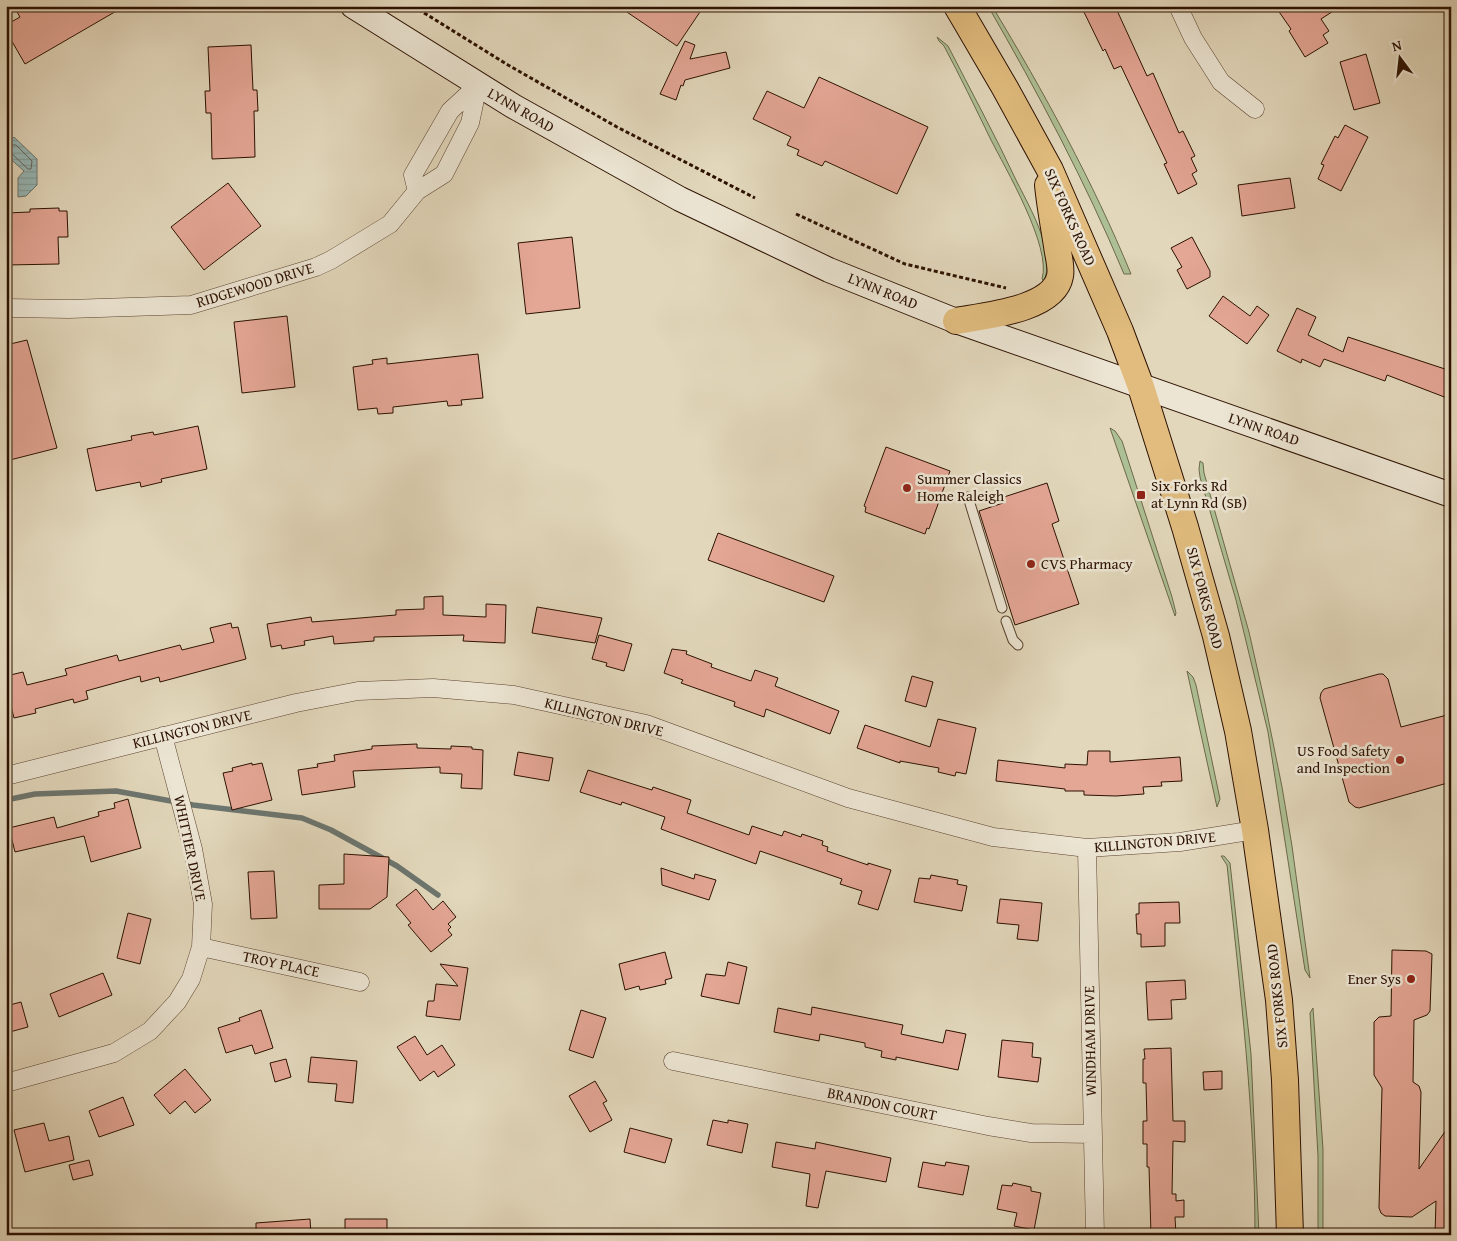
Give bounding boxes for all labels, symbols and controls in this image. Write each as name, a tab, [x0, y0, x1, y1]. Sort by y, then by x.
north arrow	[1374, 32, 1424, 82]
text: N	[1390, 34, 1404, 56]
street label: LYNN ROAD	[484, 82, 558, 137]
street label: SIX FORKS ROAD	[1040, 165, 1101, 269]
street label: RIDGEWOOD DRIVE	[194, 257, 316, 312]
street label: LYNN ROAD	[845, 267, 921, 314]
street label: LYNN ROAD	[1226, 407, 1302, 450]
place label: Summer Classics Home Raleigh	[917, 468, 1022, 506]
place label: Six Forks Rd at Lynn Rd (SB)	[1151, 475, 1247, 513]
marker: Summer Classics Home Raleigh	[901, 482, 913, 494]
marker: Six Forks Rd at Lynn Rd (SB)	[1135, 489, 1147, 501]
street label: SIX FORKS ROAD	[1182, 545, 1229, 651]
place label: CVS Pharmacy	[1041, 553, 1133, 574]
marker: CVS Pharmacy	[1025, 558, 1037, 570]
street label: KILLINGTON DRIVE	[542, 692, 666, 742]
street label: KILLINGTON DRIVE	[130, 703, 254, 753]
place label: US Food Safety and Inspection	[1297, 740, 1391, 778]
marker: US Food Safety and Inspection	[1394, 754, 1406, 766]
street label: WHITTIER DRIVE	[169, 793, 212, 903]
street label: KILLINGTON DRIVE	[1093, 826, 1217, 857]
street label: SIX FORKS ROAD	[1261, 943, 1292, 1049]
street label: TROY PLACE	[241, 945, 322, 982]
place label: Ener Sys	[1348, 968, 1401, 989]
marker: Ener Sys	[1405, 973, 1417, 985]
street label: WINDHAM DRIVE	[1078, 985, 1101, 1097]
street label: BRANDON COURT	[826, 1082, 939, 1125]

